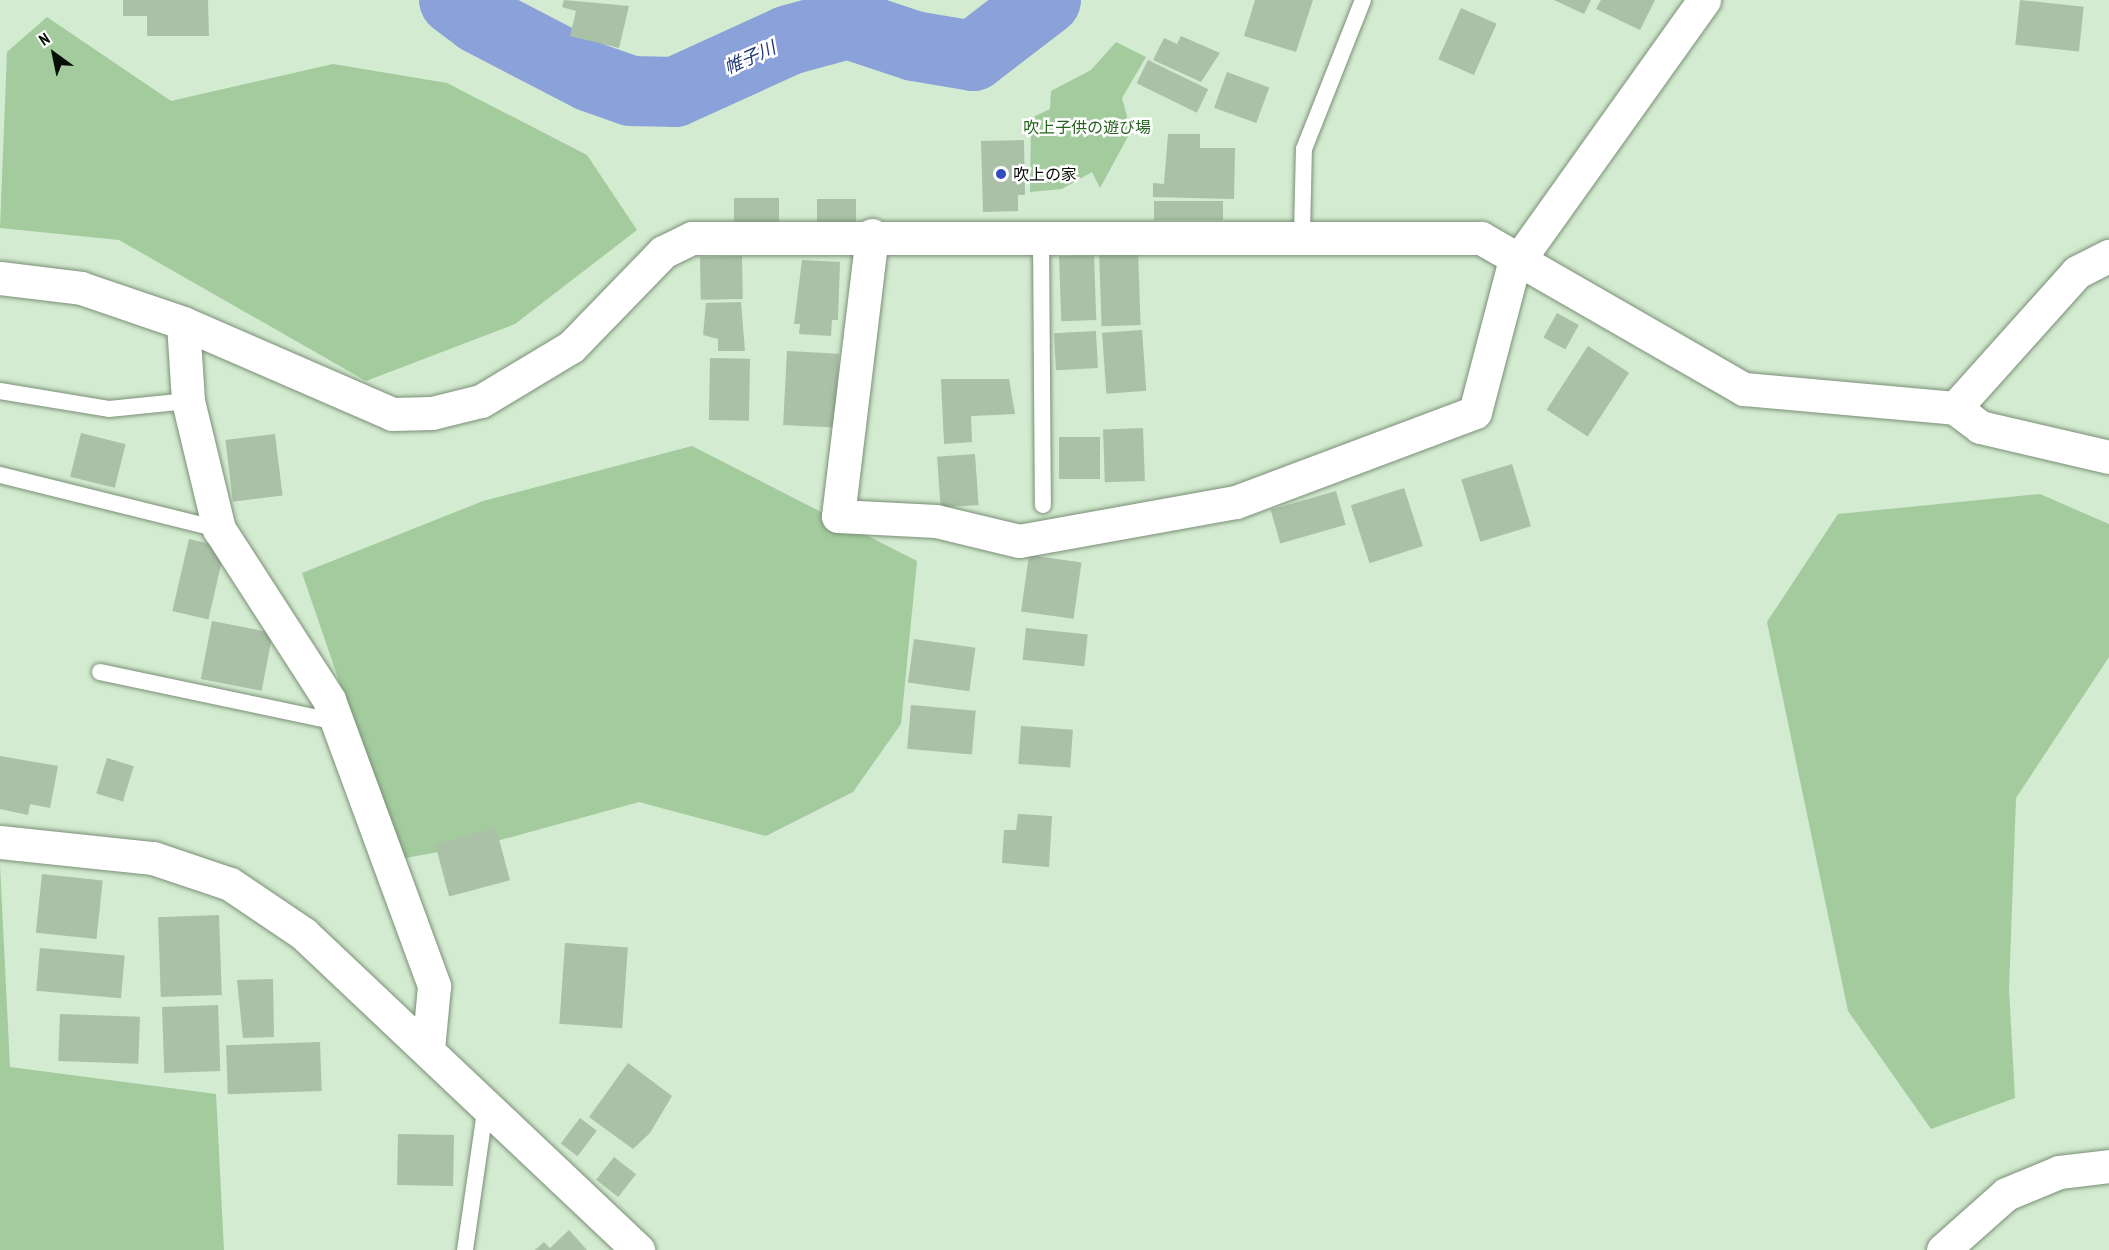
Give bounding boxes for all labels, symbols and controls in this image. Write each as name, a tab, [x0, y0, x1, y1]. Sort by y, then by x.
north arrow	[24, 24, 84, 84]
text: N	[35, 28, 53, 50]
water label: 帷子川	[721, 37, 779, 79]
park label: 吹上子供の遊び場	[1023, 117, 1151, 137]
place label: 吹上の家	[1013, 164, 1077, 184]
marker: 吹上の家	[994, 167, 1008, 181]

